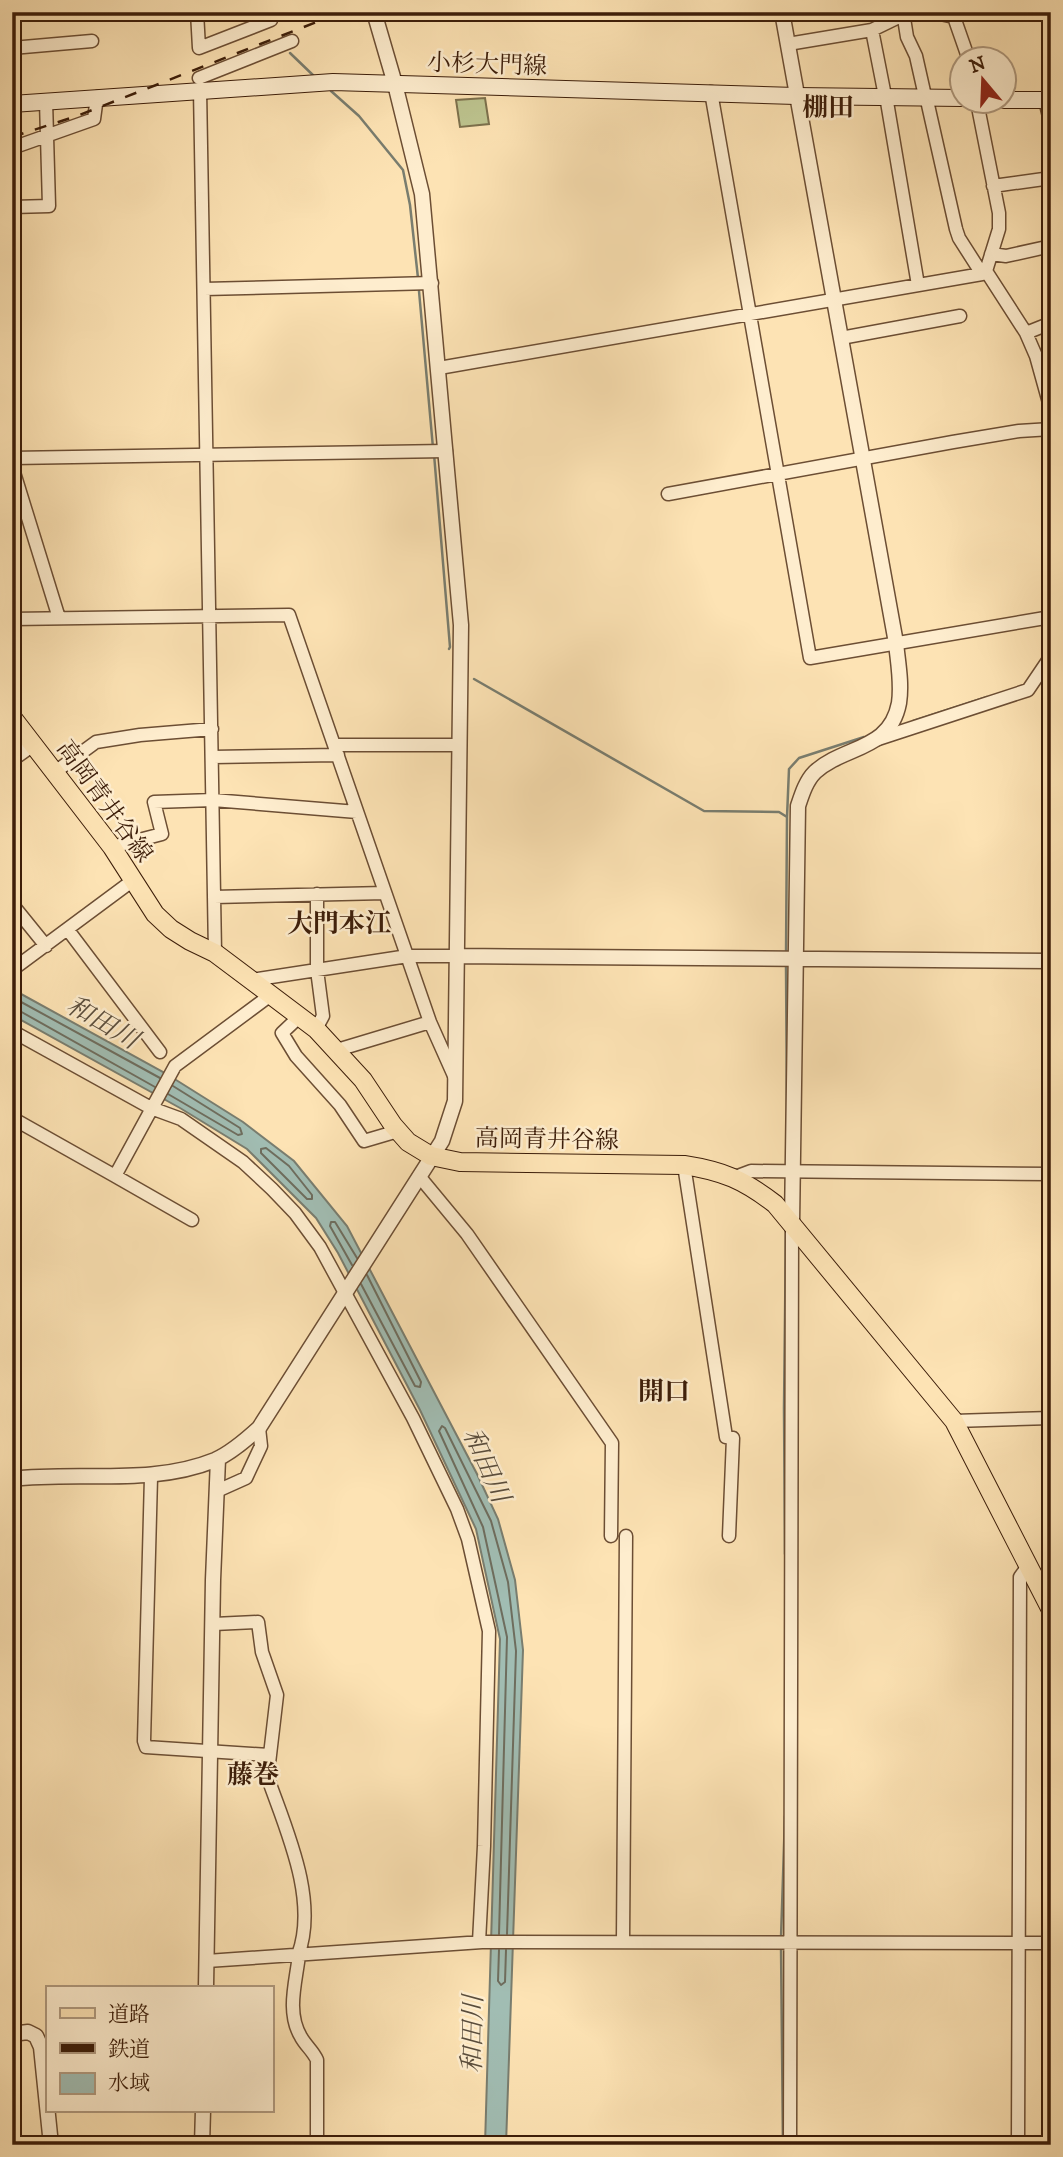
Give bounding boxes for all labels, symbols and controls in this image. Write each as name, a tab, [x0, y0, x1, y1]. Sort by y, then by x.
north arrow	[948, 46, 1018, 116]
street label: 小杉大門線	[426, 48, 547, 82]
text: N	[967, 52, 989, 79]
district label: 棚田	[802, 92, 854, 125]
street label: 高岡青井谷線	[50, 735, 159, 869]
district label: 大門本江	[287, 908, 391, 941]
water label: 和田川	[60, 990, 147, 1059]
street label: 高岡青井谷線	[475, 1124, 619, 1156]
district label: 開口	[638, 1376, 690, 1409]
water label: 和田川	[455, 1423, 518, 1511]
district label: 藤巻	[227, 1759, 279, 1792]
legend	[46, 1986, 273, 2112]
water label: 和田川	[456, 1992, 491, 2073]
text: 道路	[108, 2002, 150, 2028]
text: 鉄道	[108, 2037, 150, 2063]
text: 水域	[108, 2071, 150, 2097]

